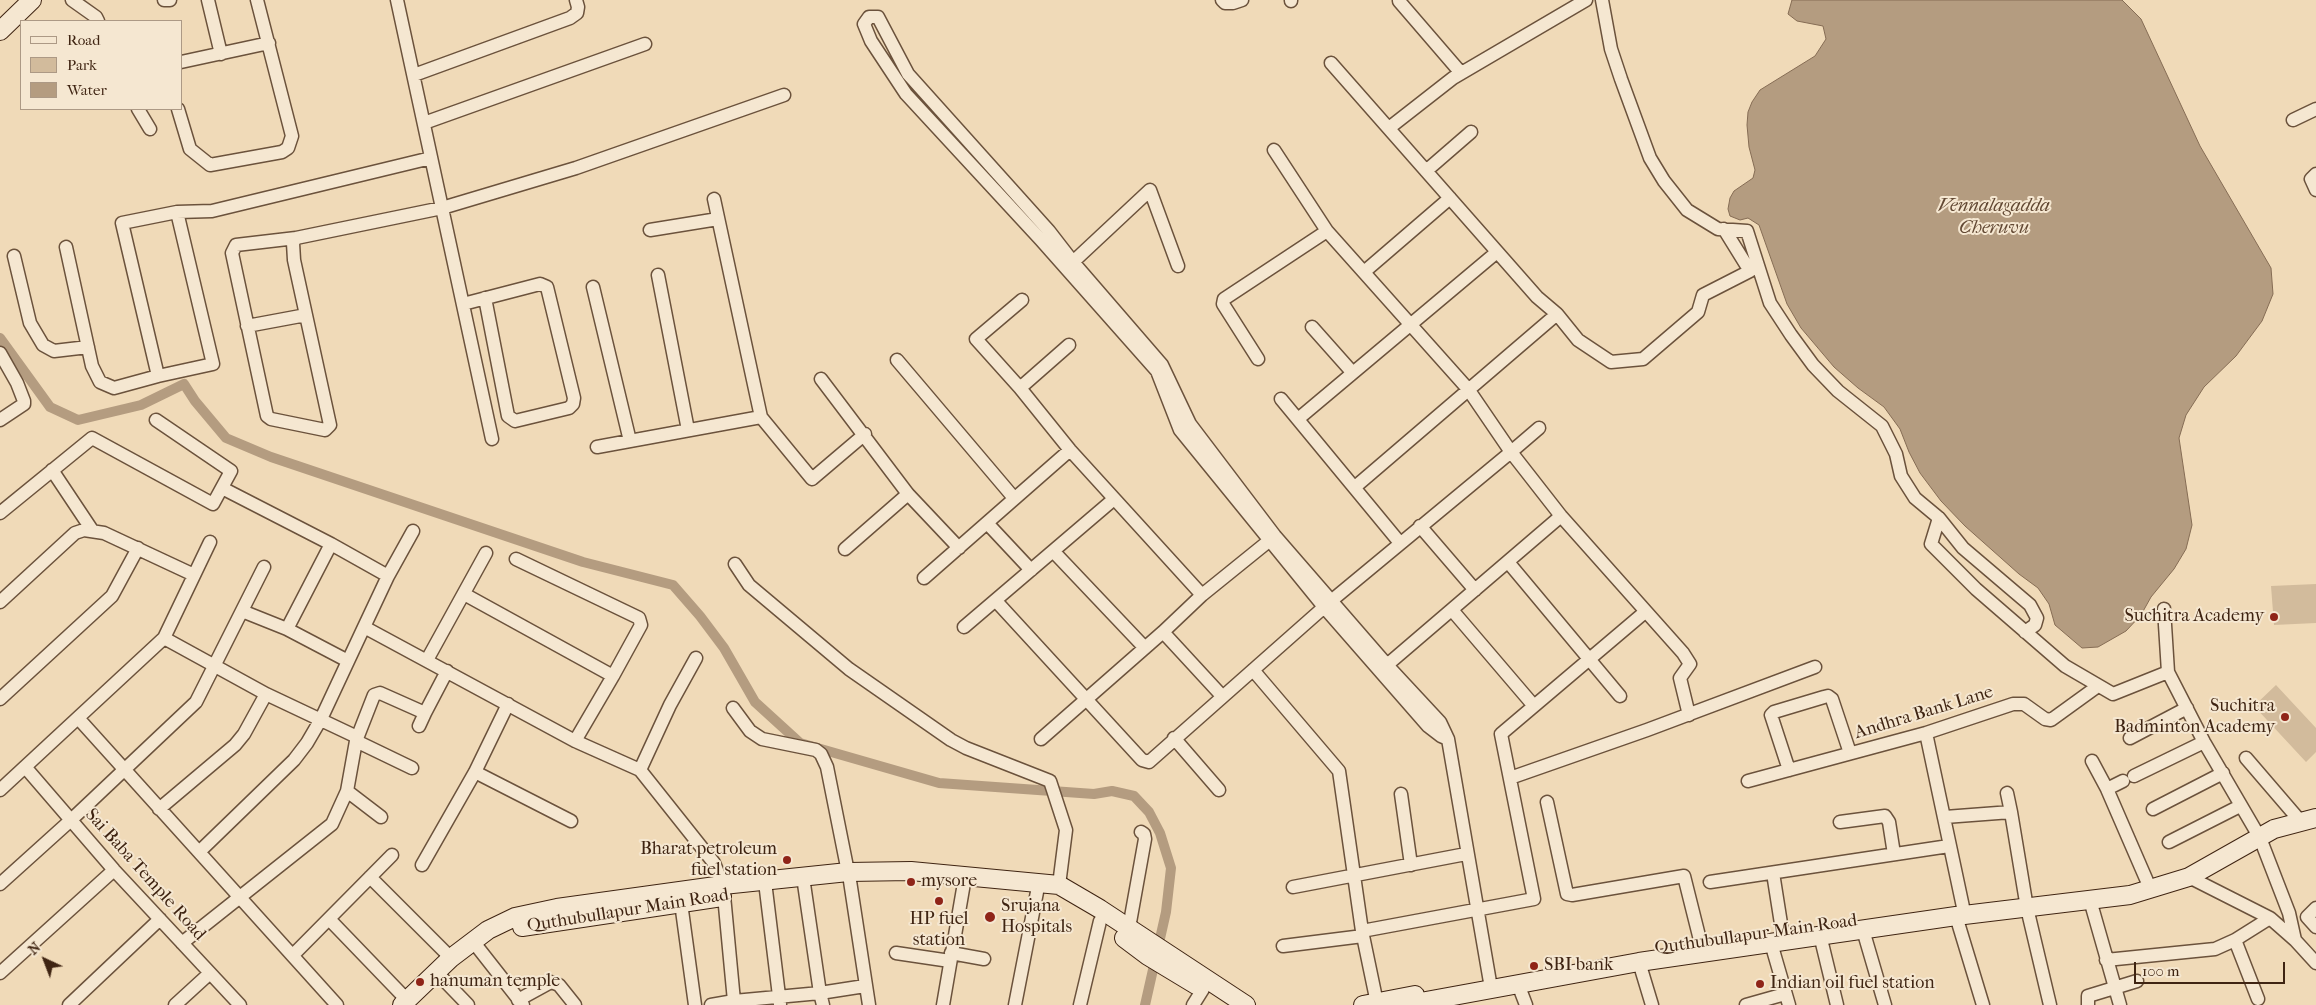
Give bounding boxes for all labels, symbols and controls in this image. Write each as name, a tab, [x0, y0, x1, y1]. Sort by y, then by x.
legend	[20, 20, 182, 110]
text: Road	[67, 31, 100, 49]
text: Park	[67, 56, 97, 74]
text: Water	[67, 81, 107, 99]
water label: Vennalagadda Cheruvu	[1938, 195, 2050, 239]
place label: Suchitra Academy	[2125, 606, 2264, 628]
marker: Suchitra Academy	[2268, 611, 2280, 623]
street label: Andhra Bank Lane	[1852, 682, 1996, 744]
place label: Suchitra Badminton Academy	[2114, 696, 2275, 739]
marker: Suchitra Badminton Academy	[2279, 711, 2291, 723]
street label: Sai Baba Temple Road	[80, 805, 210, 945]
place label: Bharat petroleum fuel station	[640, 839, 777, 882]
marker: Bharat petroleum fuel station	[781, 854, 793, 866]
place label: mysore	[921, 871, 977, 893]
marker: mysore	[905, 876, 917, 888]
street label: Quthubullapur Main Road	[526, 884, 730, 938]
marker: HP fuel station	[933, 895, 945, 907]
place label: Srujana Hospitals	[1001, 896, 1072, 939]
place label: HP fuel station	[910, 909, 968, 952]
marker: Srujana Hospitals	[983, 910, 997, 924]
street label: Quthubullapur Main Road	[1653, 910, 1859, 960]
north arrow	[20, 935, 70, 985]
text: N	[25, 939, 44, 959]
scale bar	[2136, 952, 2287, 984]
place label: SBI bank	[1544, 955, 1613, 977]
marker: SBI bank	[1528, 960, 1540, 972]
text: 100 m	[2142, 962, 2180, 980]
place label: hanuman temple	[430, 971, 560, 993]
place label: Indian oil fuel station	[1770, 973, 1935, 995]
marker: hanuman temple	[414, 976, 426, 988]
marker: Indian oil fuel station	[1754, 978, 1766, 990]

